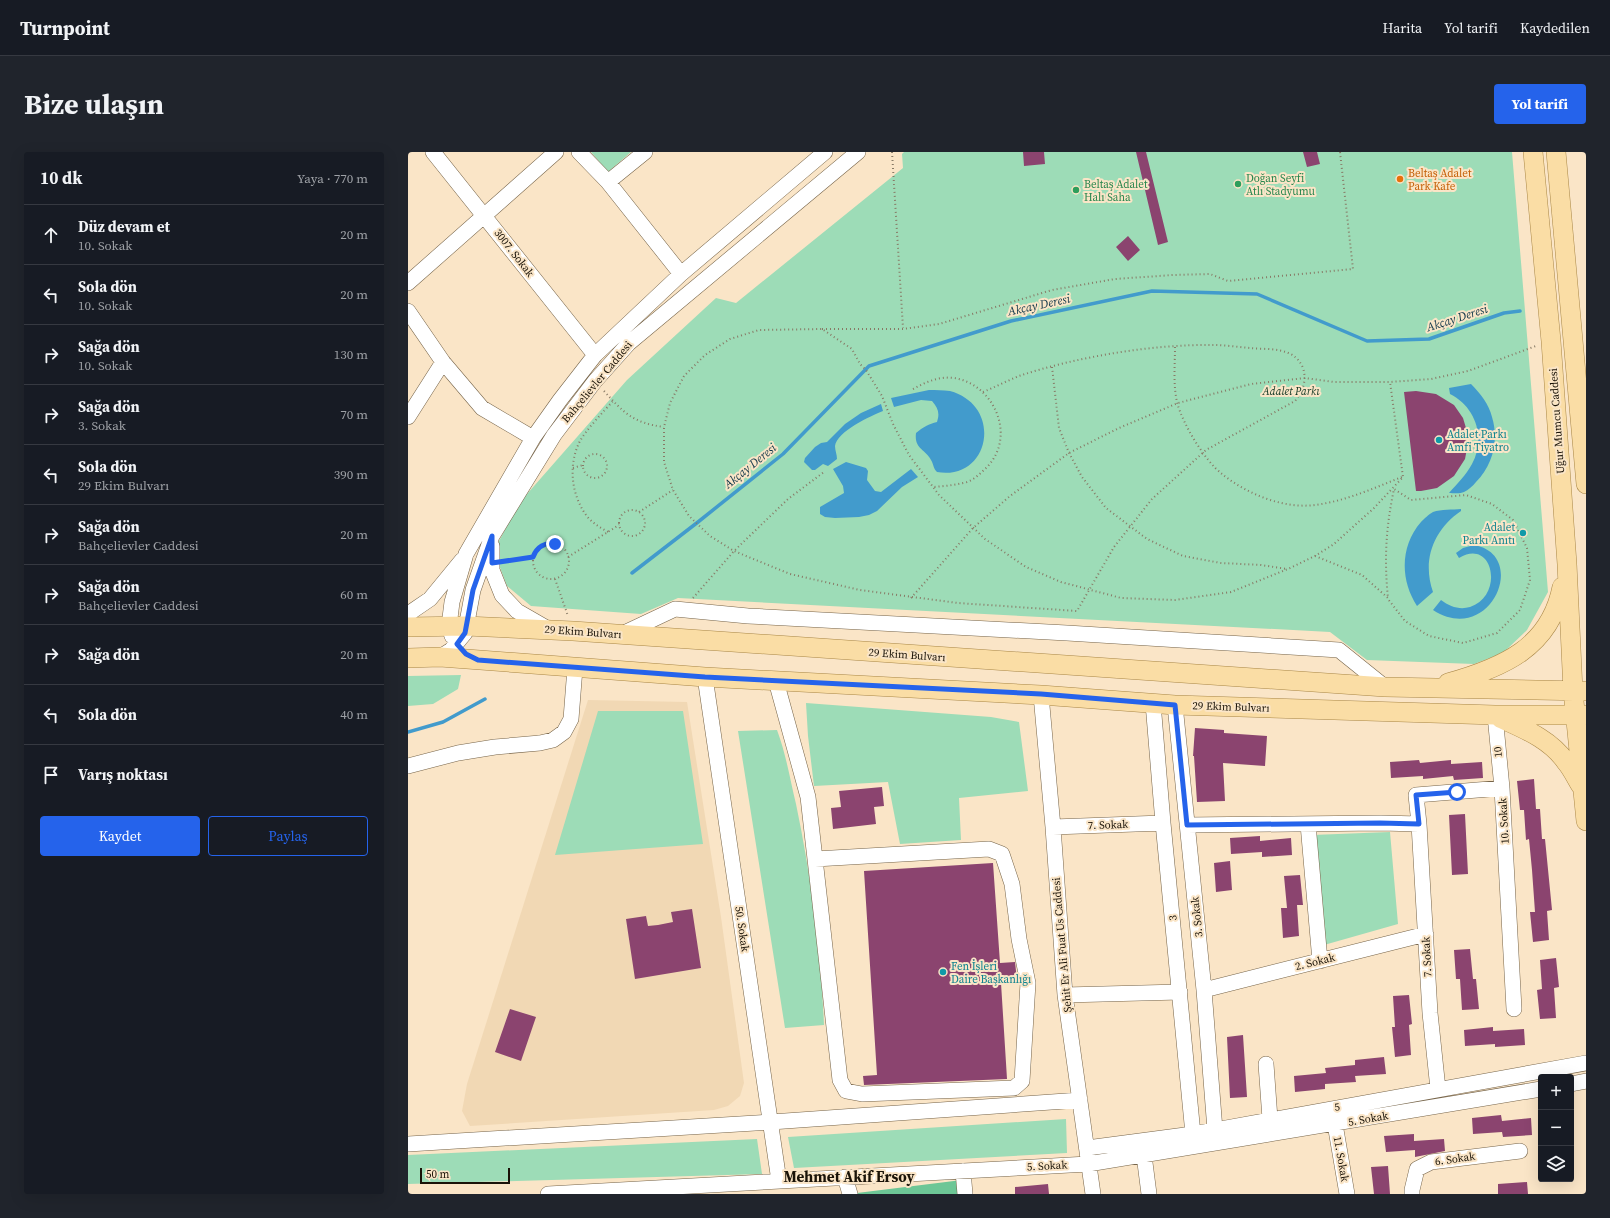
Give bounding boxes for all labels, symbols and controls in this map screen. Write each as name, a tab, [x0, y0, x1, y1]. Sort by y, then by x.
text: Turnpoint	[20, 15, 110, 41]
text: Harita	[1383, 18, 1422, 38]
text: Yol tarifi	[1444, 18, 1498, 38]
text: Kaydedilen	[1520, 18, 1590, 38]
button: Yol tarifi	[1494, 84, 1586, 124]
text: Bize ulaşın	[24, 85, 164, 123]
text: 10 dk	[40, 166, 82, 190]
place label: Beltaş Adalet Park Kafe	[1408, 166, 1472, 194]
text: Yaya · 770 m	[297, 170, 368, 187]
place label: Doğan Seyfi Atlı Stadyumu	[1246, 171, 1316, 199]
marker: Beltaş Adalet Park Kafe	[1395, 174, 1405, 184]
place label: Beltaş Adalet Halı Saha	[1084, 177, 1148, 205]
marker: Doğan Seyfi Atlı Stadyumu	[1233, 179, 1243, 189]
marker: Beltaş Adalet Halı Saha	[1071, 185, 1081, 195]
text: Düz devam et	[78, 216, 170, 237]
icon: ahead	[40, 224, 62, 246]
text: 20 m	[340, 226, 368, 243]
street label: 3007. Sokak	[491, 226, 538, 281]
text: 10. Sokak	[78, 237, 132, 254]
text: Sola dön	[78, 276, 137, 297]
icon: left	[40, 284, 62, 306]
text: 20 m	[340, 286, 368, 303]
water label: Akçay Deresi	[1005, 291, 1072, 320]
text: 10. Sokak	[78, 297, 132, 314]
water label: Akçay Deresi	[1423, 300, 1490, 336]
text: Sağa dön	[78, 336, 140, 357]
street label: Bahçelievler Caddesi	[558, 338, 636, 426]
icon: right	[40, 344, 62, 366]
text: 130 m	[334, 346, 368, 363]
text: 10. Sokak	[78, 357, 132, 374]
street label: Uğur Mumcu Caddesi	[1546, 368, 1568, 474]
park label: Adalet Parkı	[1261, 384, 1320, 399]
text: Sağa dön	[78, 396, 140, 417]
icon: right	[40, 404, 62, 426]
text: 70 m	[340, 406, 368, 423]
text: 3. Sokak	[78, 417, 126, 434]
place label: Adalet Parkı Amfi Tiyatro	[1447, 427, 1509, 455]
marker: Adalet Parkı Amfi Tiyatro	[1434, 435, 1444, 445]
water label: Akçay Deresi	[720, 440, 780, 493]
text: Sola dön	[78, 456, 137, 477]
icon: left	[40, 464, 62, 486]
text: 390 m	[334, 466, 368, 483]
text: 29 Ekim Bulvarı	[78, 477, 169, 494]
text: Sağa dön	[78, 516, 140, 537]
place label: Adalet Parkı Anıtı	[1462, 520, 1515, 548]
icon: right	[40, 524, 62, 546]
text: 20 m	[340, 526, 368, 543]
marker: Adalet Parkı Anıtı	[1518, 528, 1528, 538]
route end	[546, 535, 564, 553]
text: Bahçelievler Caddesi	[78, 537, 199, 554]
text: Sağa dön	[78, 576, 140, 597]
icon: right	[40, 584, 62, 606]
text: 60 m	[340, 586, 368, 603]
text: Bahçelievler Caddesi	[78, 597, 199, 614]
street label: 29 Ekim Bulvarı	[544, 622, 622, 642]
icon: right	[40, 644, 62, 666]
text: Sağa dön	[78, 644, 140, 665]
street label: 29 Ekim Bulvarı	[868, 645, 946, 665]
text: 20 m	[340, 646, 368, 663]
street label: 29 Ekim Bulvarı	[1192, 698, 1270, 716]
icon: left	[40, 704, 62, 726]
text: Sola dön	[78, 704, 137, 725]
text: 40 m	[340, 706, 368, 723]
street label: 10	[1490, 745, 1506, 758]
icon: arrive	[40, 764, 62, 786]
text: Varış noktası	[78, 764, 168, 785]
route start	[1448, 783, 1466, 801]
street label: 10. Sokak	[1495, 797, 1513, 844]
button: Kaydet	[40, 816, 200, 856]
button: Paylaş	[208, 816, 368, 856]
street label: 7. Sokak	[1087, 817, 1130, 833]
street label: Şehit Er Ali Fuat Us Caddesi	[1049, 877, 1075, 1013]
street label: 3. Sokak	[1187, 895, 1207, 938]
street label: 50. Sokak	[731, 905, 753, 954]
street label: 3	[1165, 914, 1181, 922]
street label: 7. Sokak	[1418, 935, 1436, 978]
street label: 2. Sokak	[1294, 950, 1337, 974]
place label: Fen İşleri Daire Başkanlığı	[951, 959, 1031, 987]
marker: Fen İşleri Daire Başkanlığı	[938, 967, 948, 977]
map controls	[1538, 1074, 1574, 1182]
button: +	[1538, 1074, 1574, 1110]
street label: 5	[1333, 1099, 1342, 1115]
street label: 5. Sokak	[1347, 1108, 1390, 1130]
button: −	[1538, 1110, 1574, 1146]
street label: 11. Sokak	[1330, 1135, 1353, 1184]
button: layers	[1538, 1146, 1574, 1182]
street label: 6. Sokak	[1434, 1149, 1477, 1169]
street label: 5. Sokak	[1026, 1157, 1069, 1175]
scale bar	[420, 1166, 510, 1185]
district label: Mehmet Akif Ersoy	[783, 1166, 915, 1187]
text: 50 m	[426, 1167, 449, 1182]

